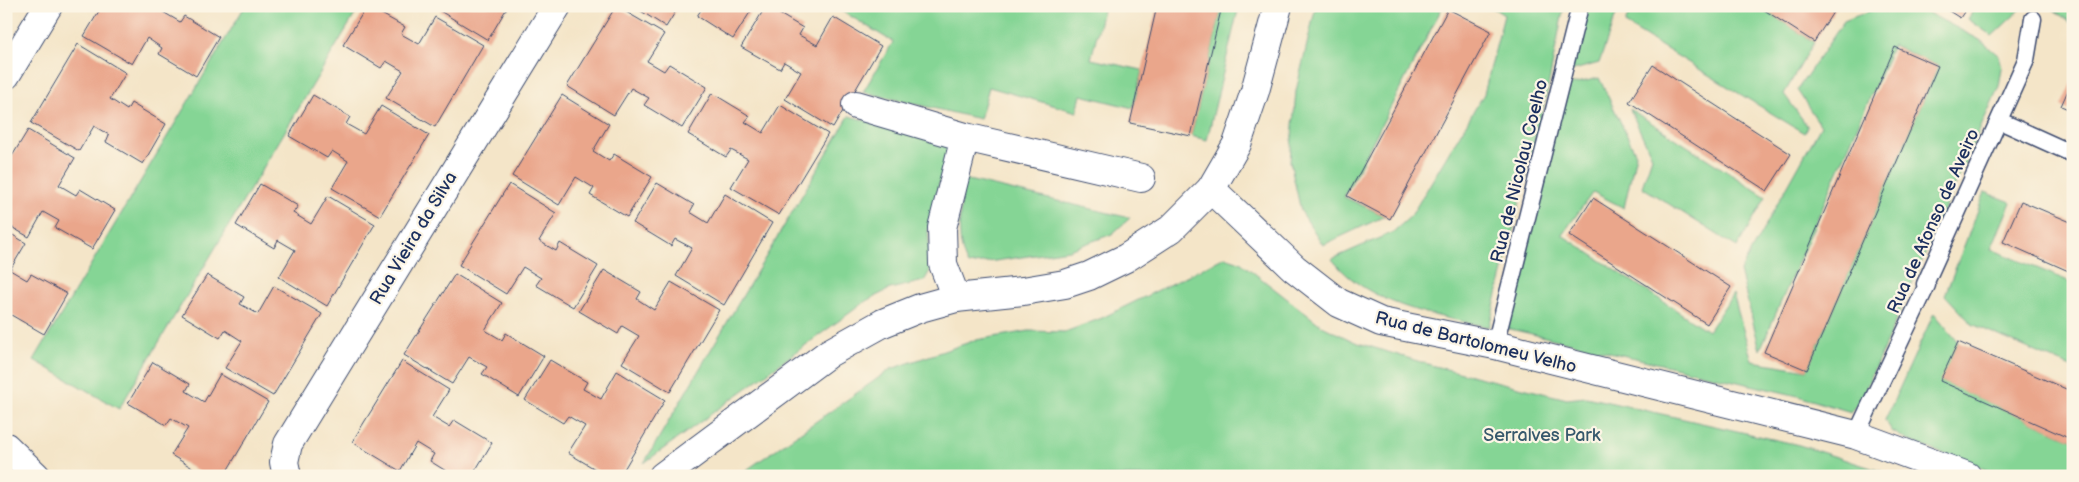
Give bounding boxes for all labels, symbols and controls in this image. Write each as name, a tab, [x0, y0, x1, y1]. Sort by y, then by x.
street label: Rua de Nicolau Coelho	[1487, 77, 1552, 265]
street label: Rua de Afonso de Aveiro	[1883, 126, 1984, 317]
street label: Rua Vieira da Silva	[365, 168, 461, 309]
street label: Rua de Bartolomeu Velho	[1373, 307, 1579, 378]
park label: Serralves Park	[1483, 425, 1601, 446]

